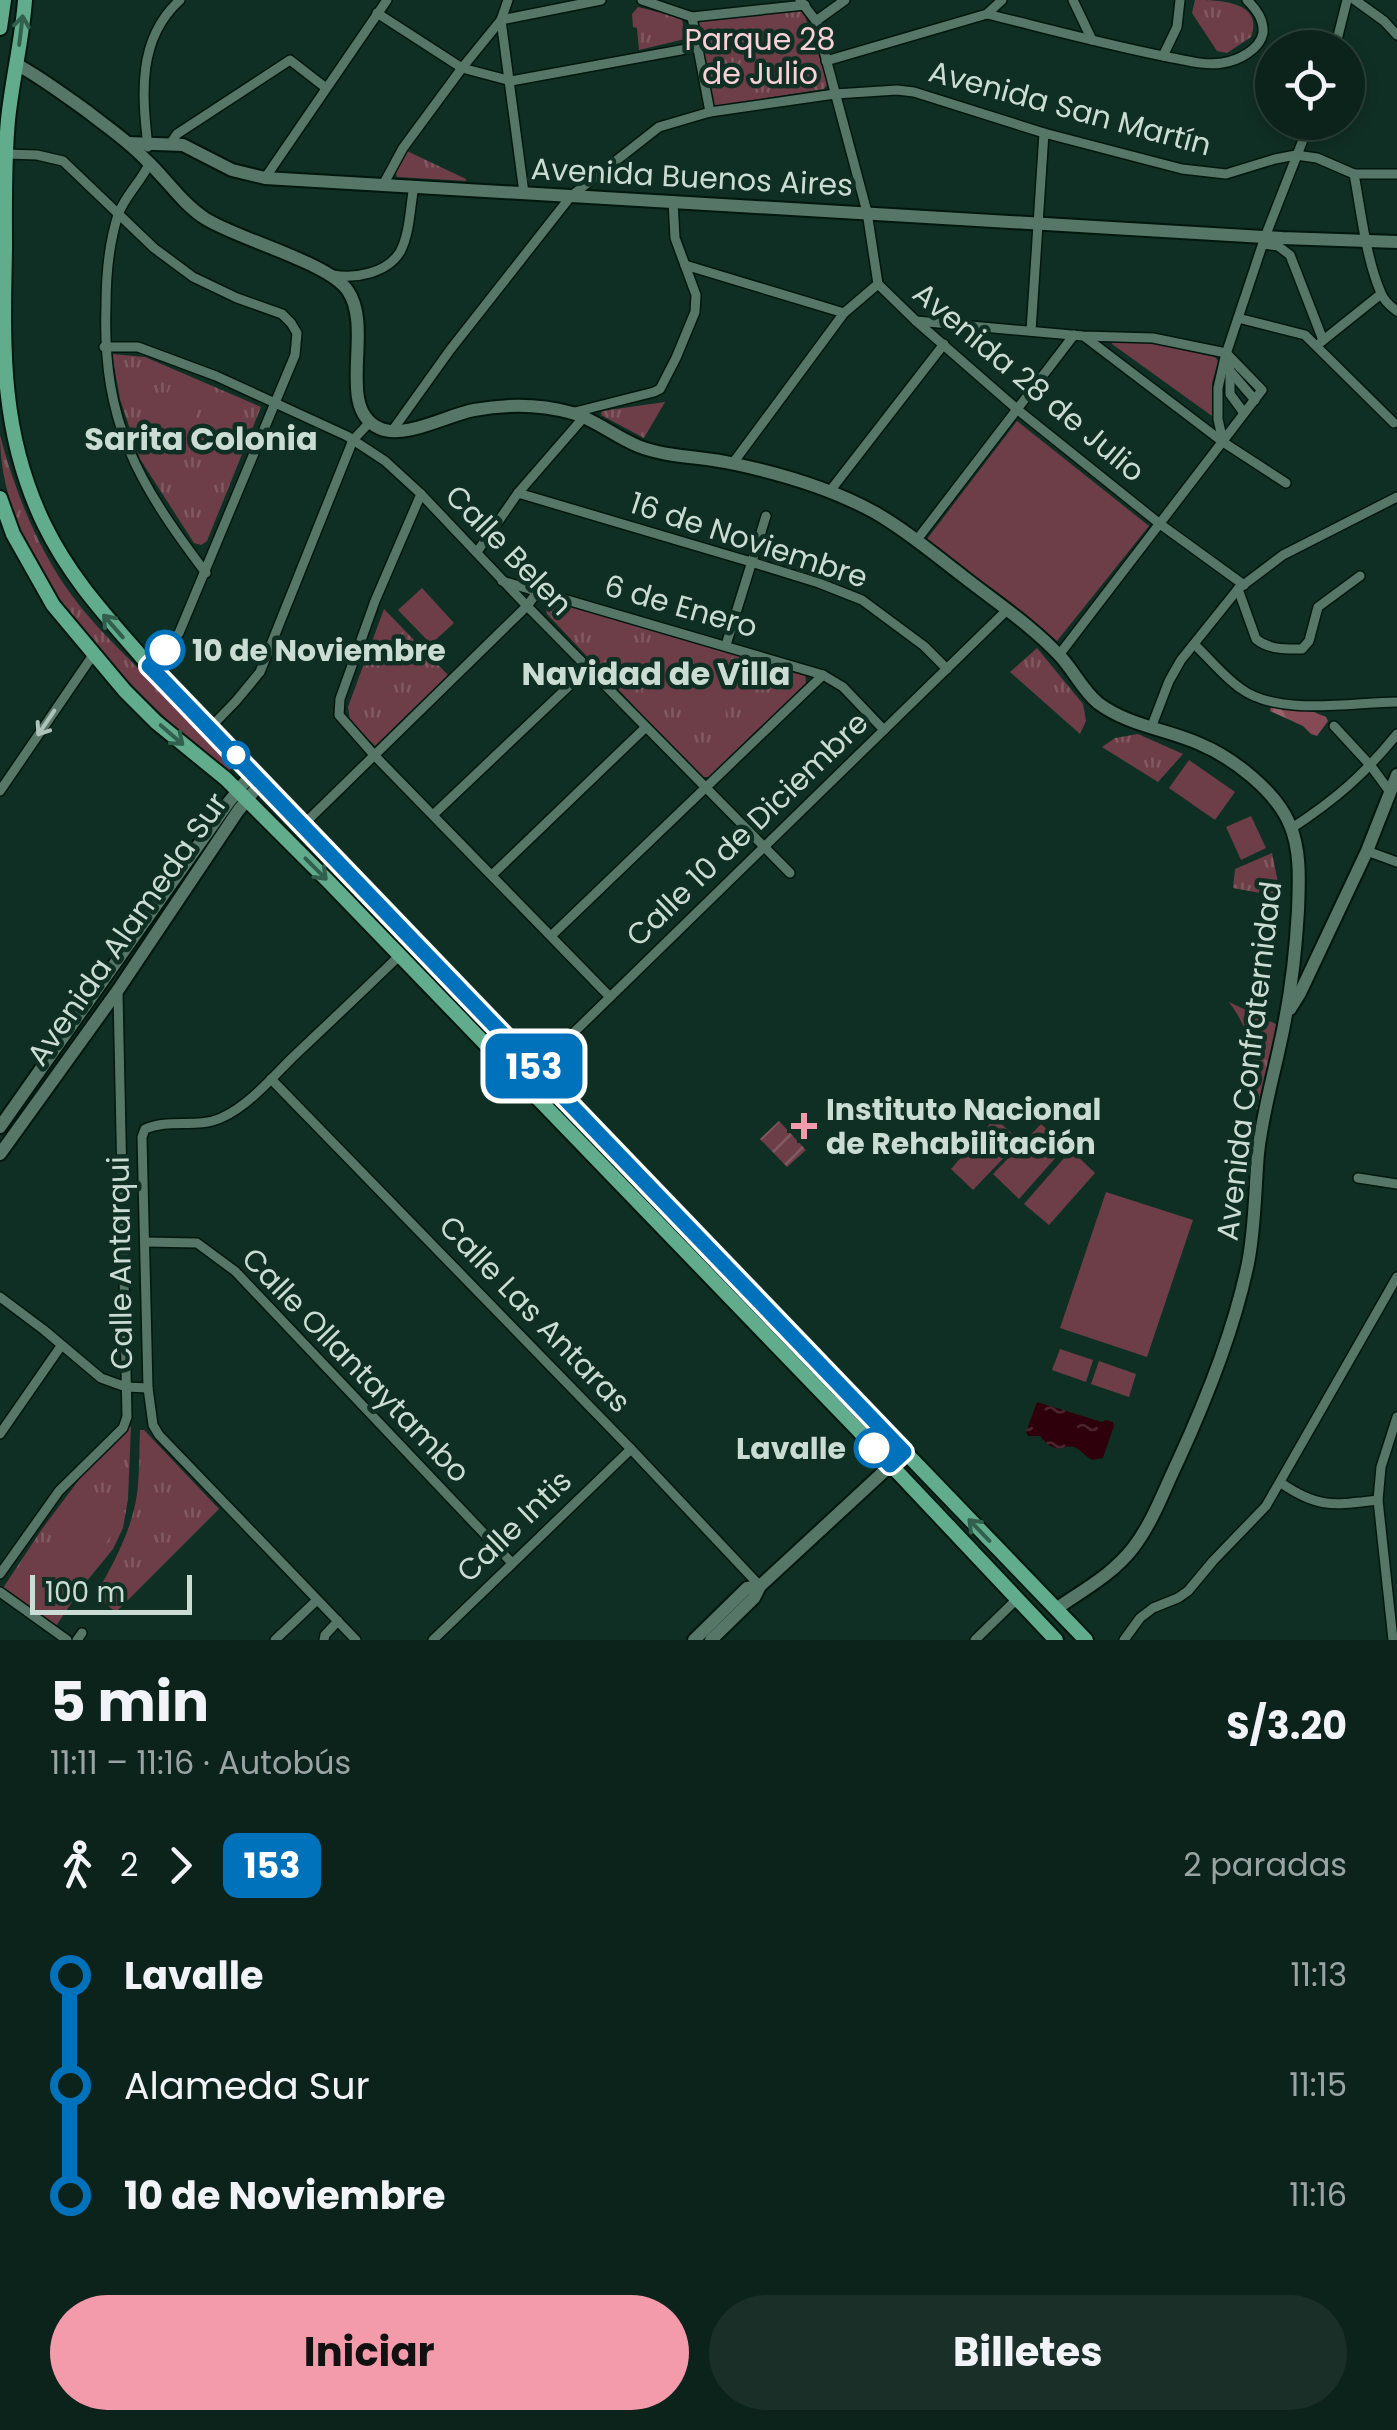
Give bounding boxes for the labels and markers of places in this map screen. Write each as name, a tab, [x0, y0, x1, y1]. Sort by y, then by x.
place label: 10 de Noviembre	[192, 629, 446, 672]
marker: 10 de Noviembre	[146, 631, 184, 669]
unlabelled marker	[223, 742, 249, 768]
place label: Instituto Nacional de Rehabilitación	[826, 1088, 1101, 1165]
marker: Instituto Nacional de Rehabilitación	[791, 1113, 817, 1139]
place label: Lavalle	[736, 1427, 846, 1470]
marker: Lavalle	[855, 1429, 893, 1467]

